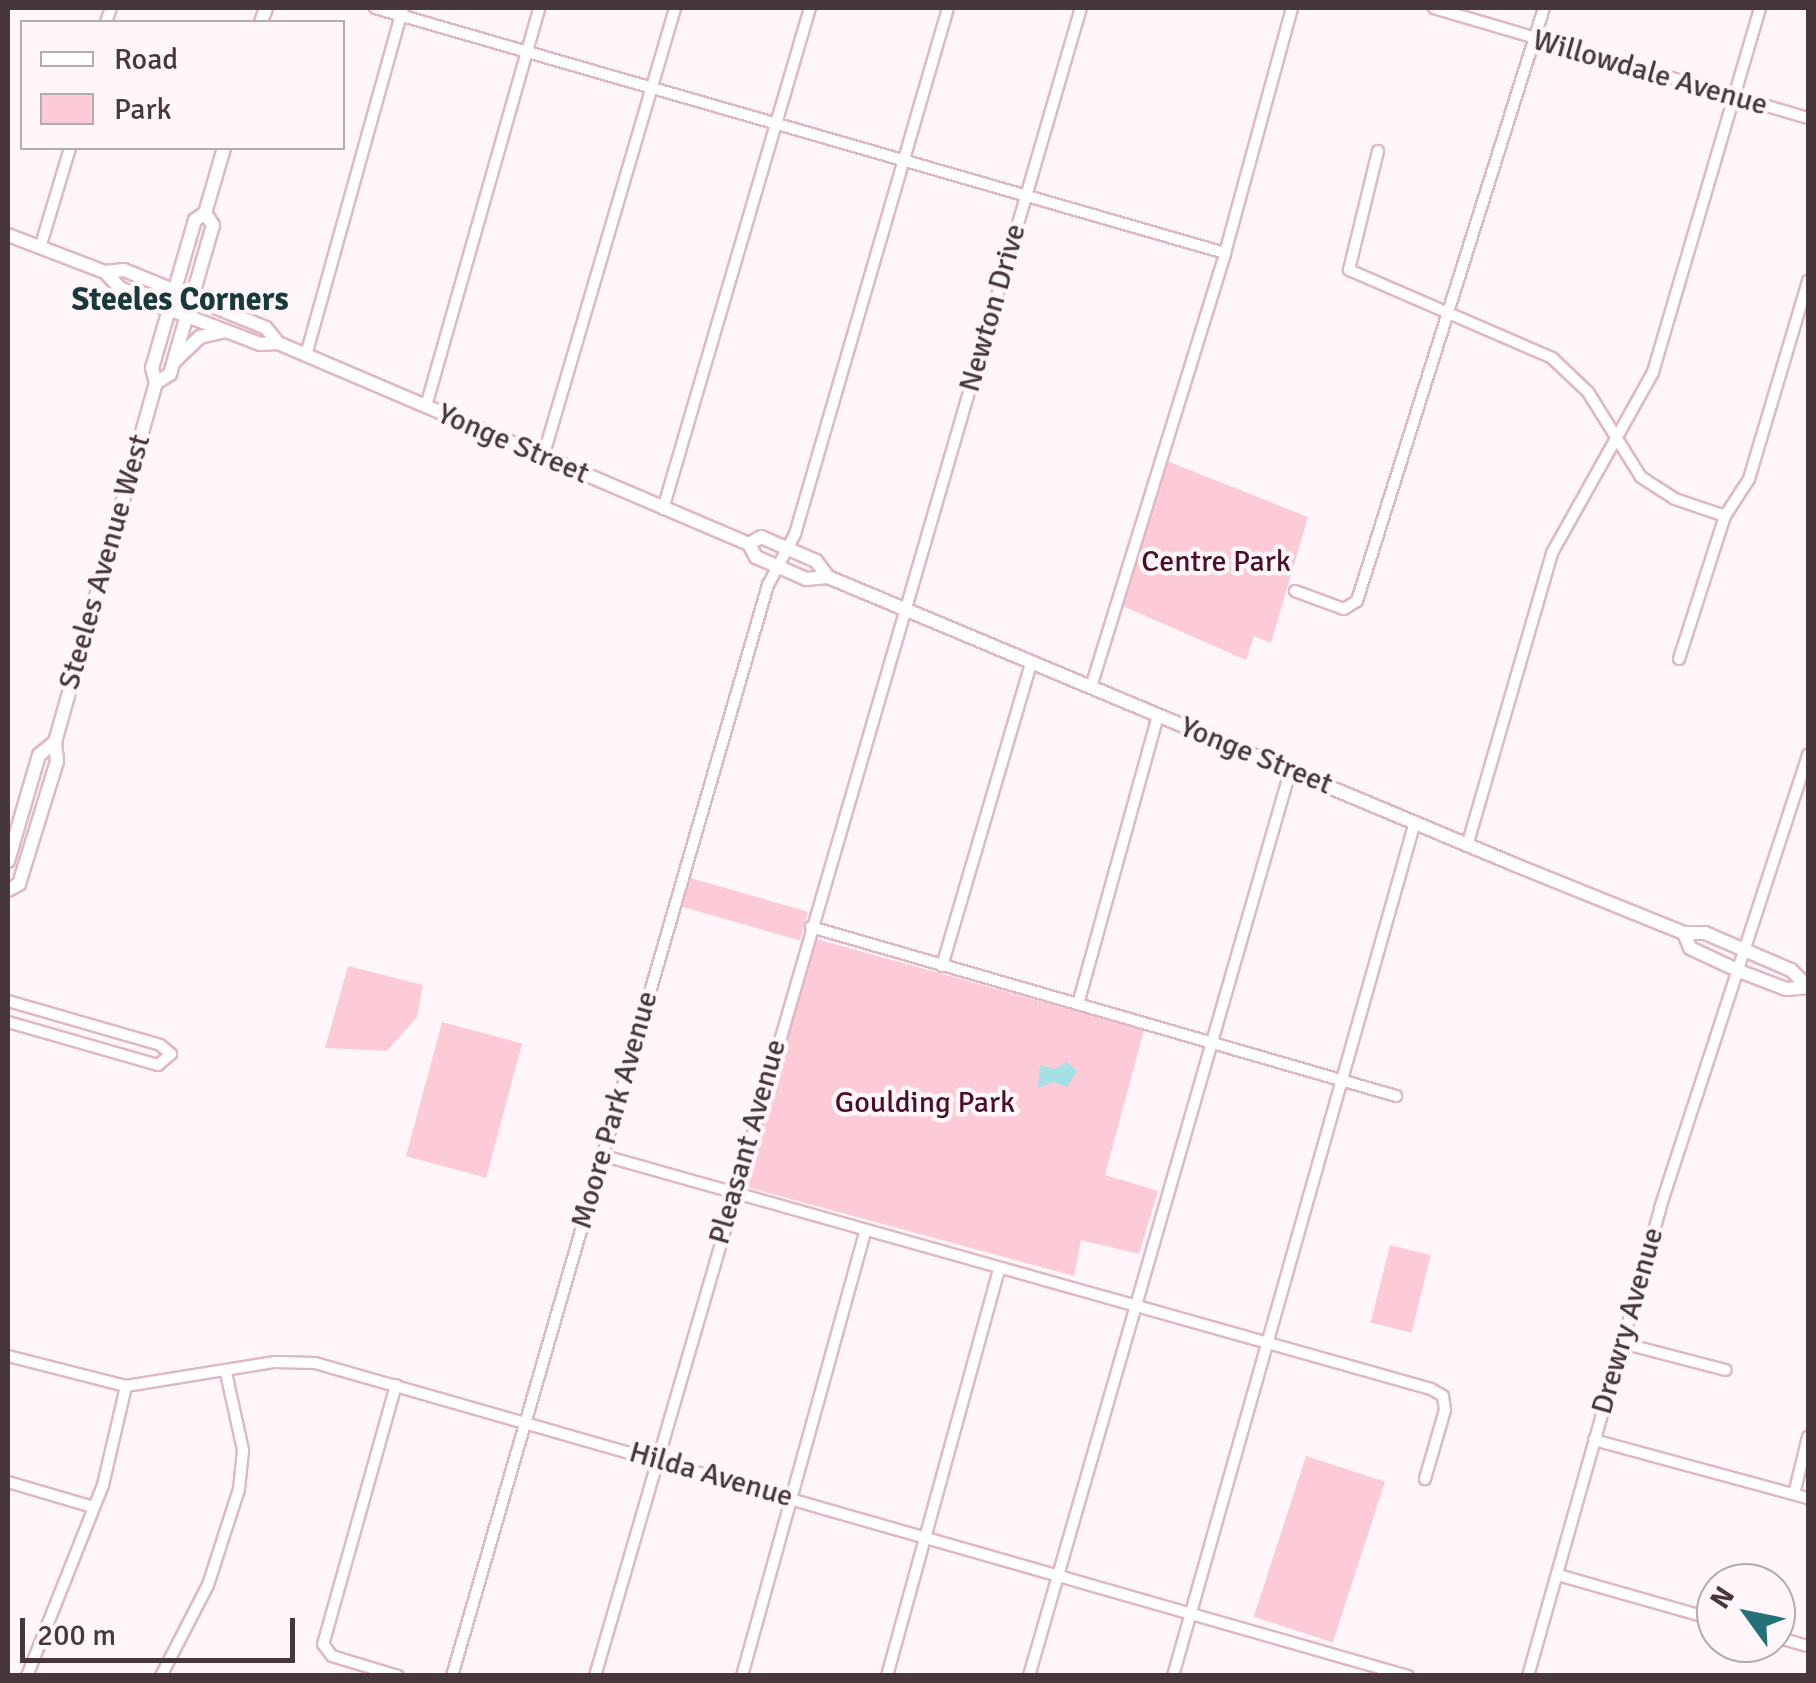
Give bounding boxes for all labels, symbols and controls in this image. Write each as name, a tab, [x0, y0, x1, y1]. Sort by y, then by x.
legend	[20, 20, 345, 150]
street label: Willowdale Avenue	[1528, 22, 1772, 124]
text: Road	[114, 41, 178, 78]
text: Park	[114, 91, 172, 128]
street label: Newton Drive	[952, 220, 1034, 396]
district label: Steeles Corners	[71, 281, 289, 319]
street label: Yonge Street	[432, 396, 594, 492]
street label: Steeles Avenue West	[51, 430, 159, 694]
park label: Centre Park	[1141, 544, 1291, 580]
street label: Yonge Street	[1175, 709, 1337, 803]
street label: Moore Park Avenue	[564, 987, 666, 1233]
street label: Pleasant Avenue	[702, 1035, 794, 1249]
park label: Goulding Park	[835, 1085, 1015, 1121]
street label: Drewry Avenue	[1584, 1224, 1672, 1418]
street label: Hilda Avenue	[625, 1434, 797, 1516]
north arrow	[1696, 1563, 1796, 1663]
text: N	[1703, 1580, 1742, 1615]
scale bar	[25, 1598, 300, 1660]
text: 200 m	[37, 1617, 116, 1654]

